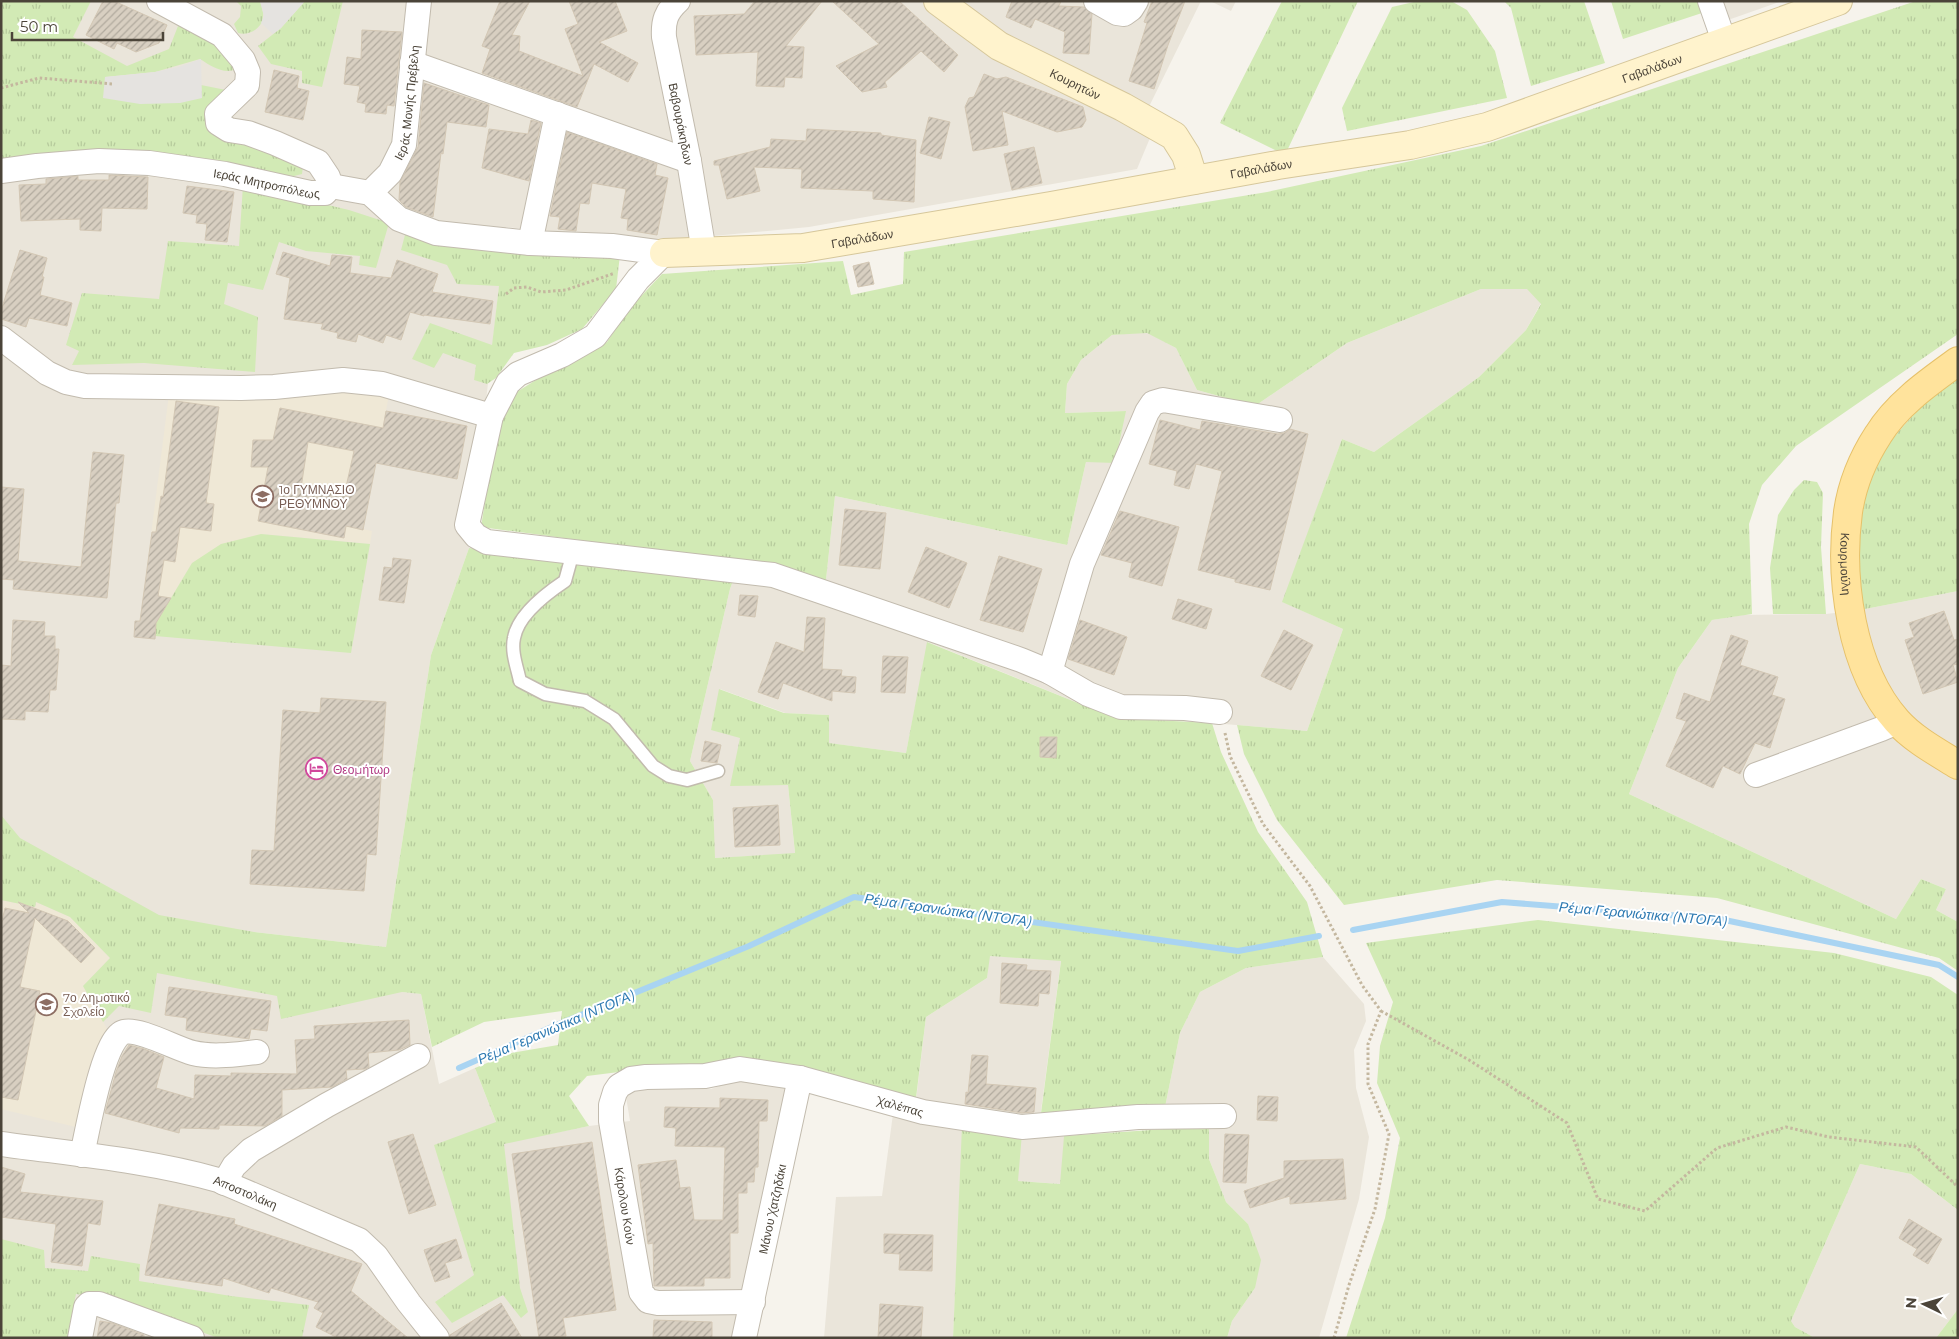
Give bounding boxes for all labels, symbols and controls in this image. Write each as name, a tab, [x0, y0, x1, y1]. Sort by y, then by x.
scale bar	[12, 10, 164, 42]
text: 50 m	[20, 17, 58, 36]
street label: Ιεράς Μονής Πρέβελη	[390, 44, 422, 162]
street label: Γαβαλάδων	[1620, 50, 1684, 86]
street label: Κουρητών	[1048, 65, 1103, 102]
street label: Βαβουράκηδων	[666, 81, 697, 166]
street label: Γαβαλάδων	[1229, 155, 1293, 181]
street label: Ιεράς Μητροπόλεως	[212, 165, 320, 201]
street label: Γαβαλάδων	[830, 225, 894, 251]
place label: 1ο ΓΥΜΝΑΣΙΟ ΡΕΘΥΜΝΟΥ	[279, 482, 355, 511]
school or university icon: 1ο ΓΥΜΝΑΣΙΟ ΡΕΘΥΜΝΟΥ	[251, 484, 275, 508]
street label: Κουρμούλη	[1838, 532, 1855, 596]
hotel icon: Θεομήτωρ	[305, 757, 329, 781]
place label: Θεομήτωρ	[333, 762, 390, 777]
water label: Ρέμα Γερανιώτικα (ΝΤΟΓΑ)	[863, 889, 1033, 931]
water label: Ρέμα Γερανιώτικα (ΝΤΟΓΑ)	[1558, 898, 1728, 930]
water label: Ρέμα Γερανιώτικα (ΝΤΟΓΑ)	[475, 986, 638, 1068]
place label: 7ο Δημοτικό Σχολείο	[63, 990, 130, 1019]
school or university icon: 7ο Δημοτικό Σχολείο	[35, 992, 59, 1016]
street label: Χαλέπας	[874, 1092, 926, 1119]
street label: Μάνου Χατζηδάκι	[755, 1162, 789, 1255]
street label: Κάρολου Κούν	[611, 1166, 639, 1246]
street label: Αποστολάκη	[212, 1172, 280, 1212]
north arrow	[1899, 1279, 1949, 1329]
text: N	[1902, 1296, 1921, 1309]

